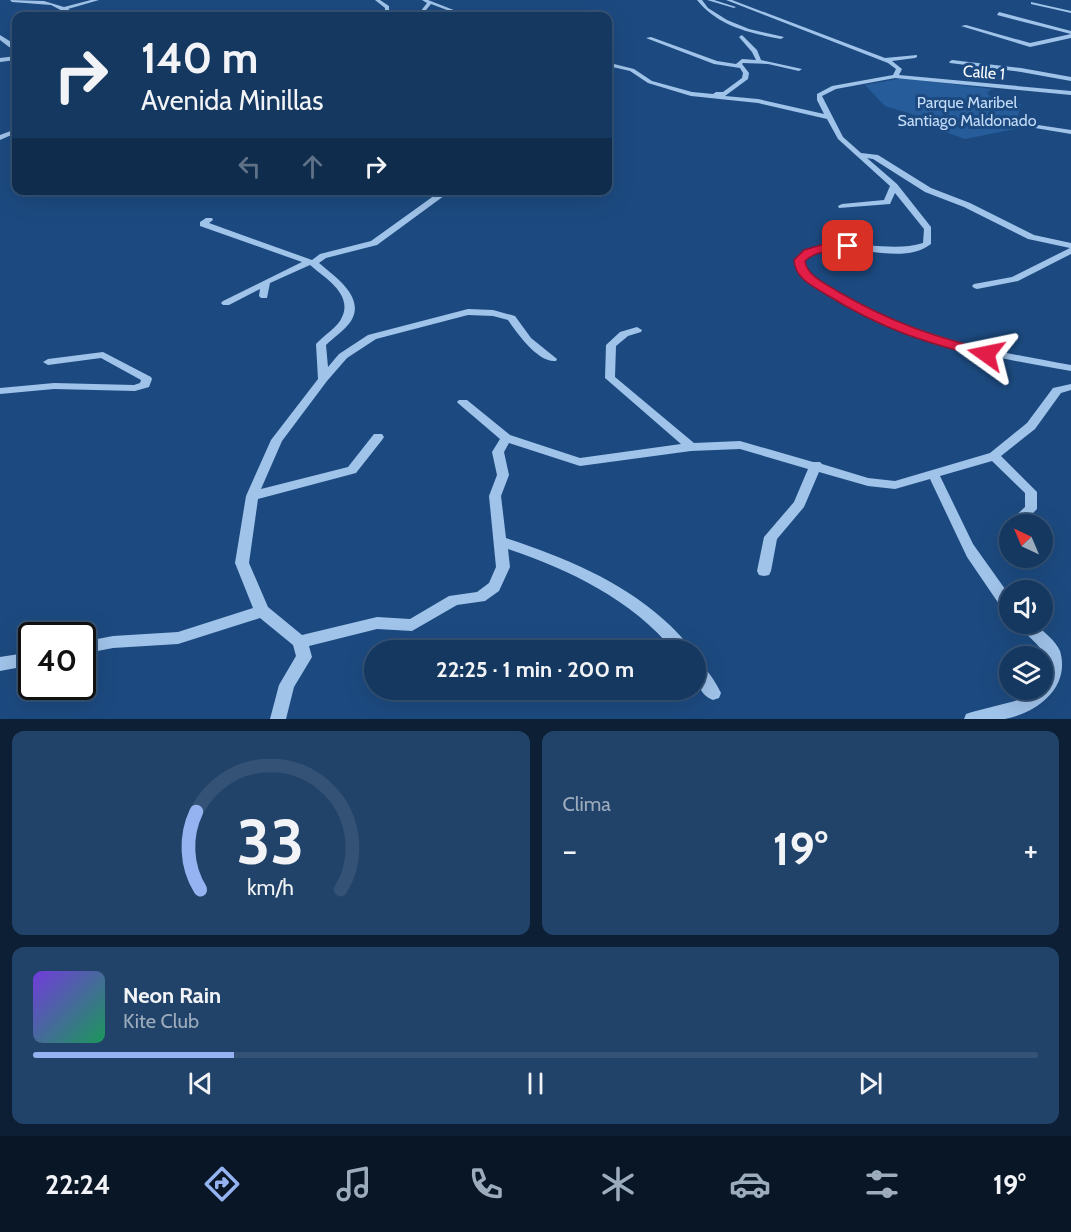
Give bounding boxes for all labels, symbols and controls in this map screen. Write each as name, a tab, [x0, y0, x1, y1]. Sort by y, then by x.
text: 140 m	[141, 32, 258, 84]
icon: right	[42, 36, 120, 114]
street label: Calle 1	[962, 61, 1006, 84]
text: Avenida Minillas	[141, 84, 323, 117]
park label: Parque Maribel Santiago Maldonado	[898, 93, 1037, 130]
icon: left	[233, 150, 266, 183]
icon: ahead	[296, 150, 329, 183]
icon: right	[359, 150, 392, 183]
pin	[822, 220, 873, 271]
icon: arrive	[831, 229, 864, 262]
position arrow	[954, 322, 1018, 386]
north arrow	[999, 514, 1053, 568]
map controls	[999, 514, 1053, 700]
button: sound	[999, 580, 1053, 634]
speed limit sign: 40	[18, 622, 96, 700]
button: layers	[999, 646, 1053, 700]
text: 22:25 · 1 min · 200 m	[436, 656, 634, 683]
text: Clima	[563, 792, 611, 816]
text: 33	[237, 804, 304, 880]
text: 19°	[773, 822, 828, 876]
text: −	[563, 830, 577, 870]
text: +	[1023, 830, 1038, 870]
text: km/h	[247, 874, 294, 900]
text: Neon Rain	[123, 982, 221, 1009]
text: Kite Club	[123, 1009, 199, 1033]
icon: previous	[184, 1067, 217, 1100]
icon: pause	[519, 1067, 552, 1100]
icon: next	[854, 1067, 887, 1100]
icon: directions	[201, 1163, 243, 1205]
icon: music	[333, 1163, 375, 1205]
icon: phone	[465, 1163, 507, 1205]
icon: climate	[597, 1163, 639, 1205]
icon: car	[729, 1163, 771, 1205]
icon: filters	[861, 1163, 903, 1205]
text: 22:24	[45, 1168, 111, 1201]
text: 19°	[993, 1168, 1026, 1201]

